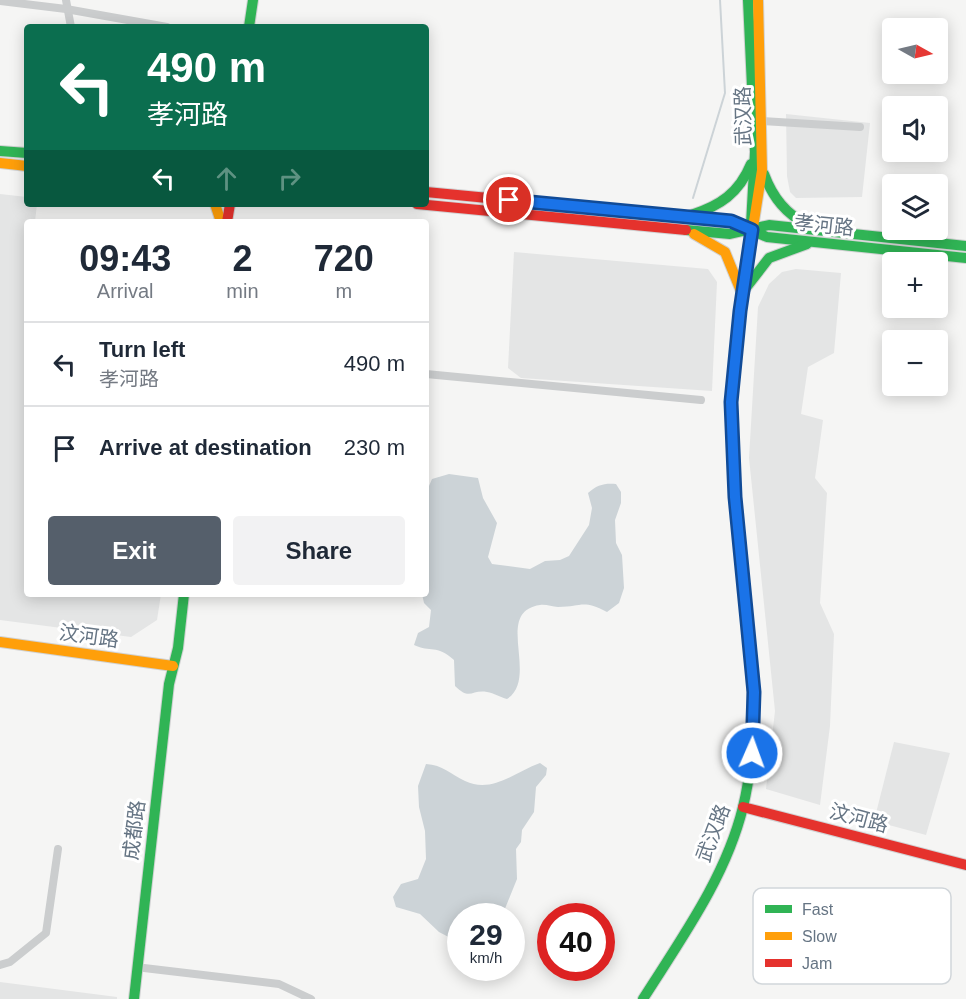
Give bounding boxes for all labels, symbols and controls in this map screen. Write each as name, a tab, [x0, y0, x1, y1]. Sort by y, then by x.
north arrow	[882, 18, 948, 84]
map controls	[882, 18, 948, 396]
text: 490 m	[147, 44, 266, 91]
icon: left	[48, 48, 126, 126]
street label: 武汉路	[731, 86, 755, 146]
button: sound	[882, 96, 948, 162]
text: 孝河路	[147, 100, 228, 130]
icon: left	[147, 162, 180, 195]
icon: ahead	[210, 162, 243, 195]
icon: right	[273, 162, 306, 195]
pin	[483, 174, 534, 225]
button: layers	[882, 174, 948, 240]
icon: arrive	[492, 183, 525, 216]
street label: 孝河路	[793, 211, 855, 239]
text: 09:43	[79, 238, 171, 279]
text: 2	[232, 238, 252, 279]
text: 720	[314, 238, 374, 279]
button: +	[882, 252, 948, 318]
text: Arrival	[97, 280, 154, 302]
text: min	[226, 280, 259, 302]
text: m	[335, 280, 352, 302]
button: −	[882, 330, 948, 396]
text: Turn left	[99, 337, 185, 362]
icon: left	[48, 348, 81, 381]
text: 490 m	[344, 351, 405, 376]
text: 孝河路	[99, 368, 159, 390]
icon: arrive	[48, 432, 81, 465]
text: Arrive at destination	[99, 435, 312, 460]
text: 230 m	[344, 435, 405, 460]
button: Exit	[48, 516, 221, 585]
button: Share	[233, 516, 405, 585]
street label: 汶河路	[58, 621, 120, 651]
position arrow	[720, 721, 784, 785]
street label: 成都路	[119, 799, 149, 861]
street label: 汶河路	[827, 800, 891, 836]
street label: 武汉路	[692, 801, 734, 865]
legend	[753, 888, 951, 984]
text: Fast	[802, 901, 834, 918]
speed limit sign: 40	[537, 903, 615, 981]
text: 29	[469, 918, 503, 951]
text: Slow	[802, 928, 837, 945]
text: km/h	[470, 949, 502, 966]
text: Jam	[802, 955, 832, 972]

